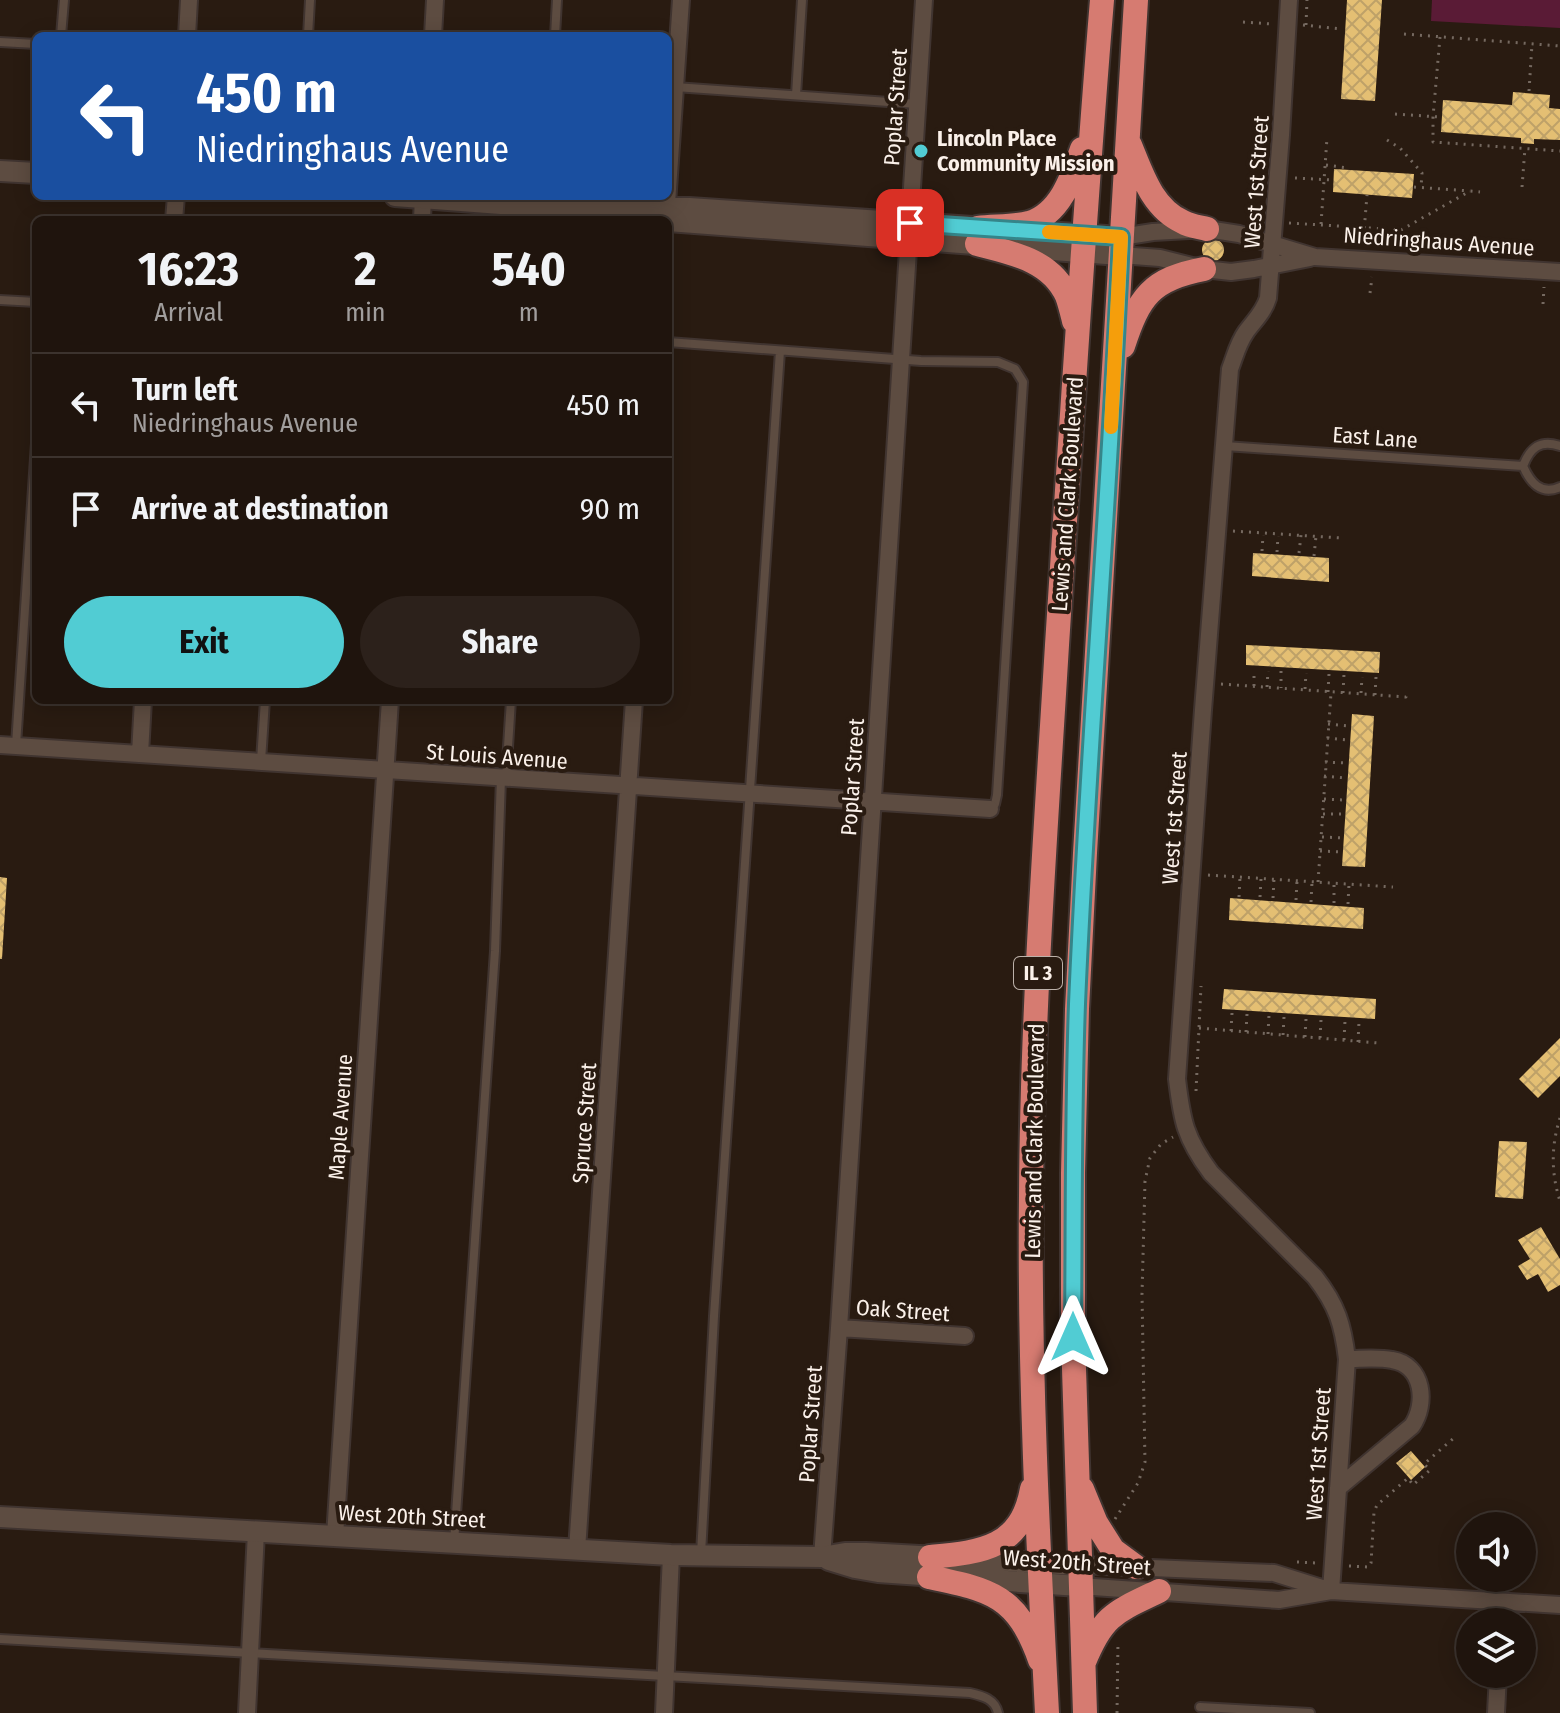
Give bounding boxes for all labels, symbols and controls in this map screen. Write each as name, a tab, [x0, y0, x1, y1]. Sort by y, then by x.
street label: Poplar Street	[878, 47, 913, 167]
text: 450 m	[196, 60, 337, 127]
icon: left	[64, 64, 168, 168]
street label: West 1st Street	[1238, 114, 1275, 249]
place label: Lincoln Place Community Mission	[937, 125, 1114, 177]
text: Niedringhaus Avenue	[196, 128, 509, 172]
marker: Lincoln Place Community Mission	[912, 142, 930, 160]
pin	[876, 189, 944, 257]
icon: arrive	[888, 201, 932, 245]
street label: Niedringhaus Avenue	[1343, 221, 1535, 262]
text: 16:23	[138, 240, 239, 298]
text: 2	[354, 240, 377, 298]
text: 540	[492, 240, 566, 298]
text: Arrival	[154, 297, 223, 328]
text: min	[345, 297, 386, 328]
text: m	[519, 297, 539, 328]
text: Turn left	[132, 372, 238, 408]
street label: Lewis and Clark Boulevard	[1046, 376, 1089, 612]
icon: left	[64, 383, 108, 427]
text: 450 m	[566, 387, 640, 423]
text: Niedringhaus Avenue	[132, 408, 358, 439]
street label: East Lane	[1331, 421, 1418, 454]
icon: arrive	[64, 487, 108, 531]
text: Arrive at destination	[132, 491, 389, 527]
text: 90 m	[580, 491, 640, 527]
button: Exit	[64, 596, 344, 688]
button: Share	[360, 596, 640, 688]
street label: Poplar Street	[835, 717, 870, 837]
street label: St Louis Avenue	[425, 738, 569, 775]
street label: West 1st Street	[1156, 750, 1193, 885]
road number: IL 3	[1014, 957, 1062, 989]
street label: Lewis and Clark Boulevard	[1019, 1023, 1050, 1259]
street label: Maple Avenue	[323, 1053, 358, 1181]
street label: Spruce Street	[567, 1061, 602, 1184]
street label: Oak Street	[855, 1294, 952, 1327]
position arrow	[1031, 1295, 1115, 1379]
street label: Poplar Street	[793, 1364, 828, 1484]
street label: West 1st Street	[1300, 1386, 1337, 1521]
street label: West 20th Street	[337, 1499, 487, 1534]
map controls	[1456, 1512, 1536, 1688]
button: sound	[1456, 1512, 1536, 1592]
street label: West 20th Street	[1002, 1544, 1153, 1581]
button: layers	[1456, 1608, 1536, 1688]

